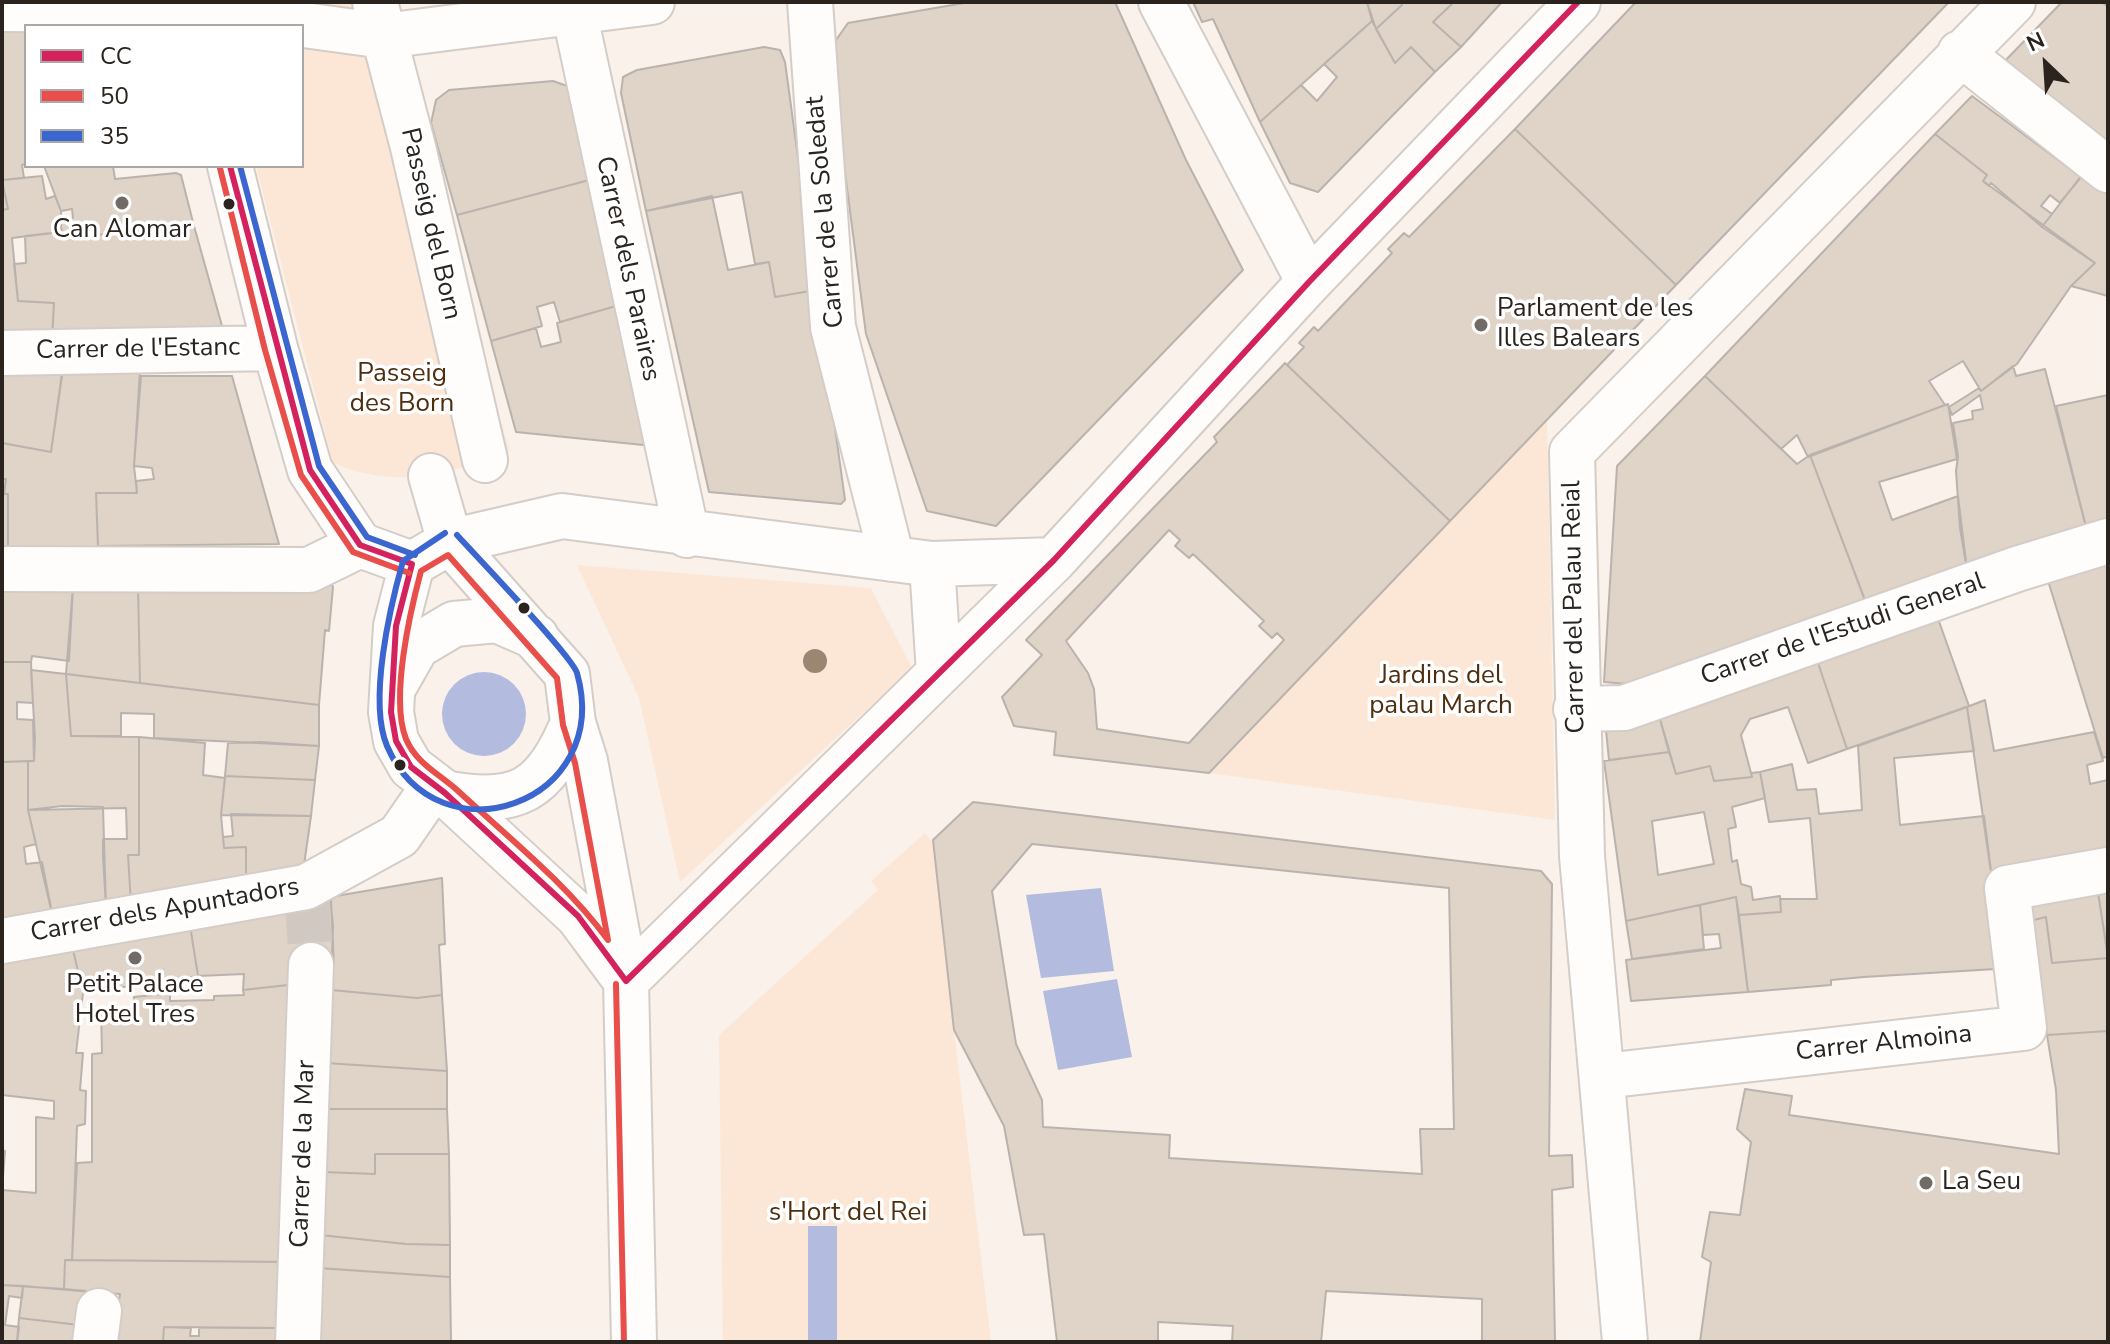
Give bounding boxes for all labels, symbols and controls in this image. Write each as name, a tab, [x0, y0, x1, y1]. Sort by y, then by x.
legend	[24, 24, 304, 168]
north arrow	[2006, 24, 2086, 104]
text: N	[2022, 25, 2050, 59]
text: CC	[100, 40, 132, 72]
text: 50	[100, 80, 129, 112]
street label: Carrer de la Soledat	[800, 95, 852, 329]
text: 35	[100, 120, 129, 152]
street label: Passeig del Born	[393, 125, 467, 323]
street label: Carrer dels Paraires	[588, 154, 666, 384]
marker: Can Alomar	[113, 194, 131, 212]
unlabelled marker	[221, 196, 237, 212]
place label: Can Alomar	[53, 215, 191, 247]
place label: Parlament de les Illes Balears	[1497, 294, 1694, 356]
marker: Parlament de les Illes Balears	[1472, 316, 1490, 334]
street label: Carrer de l'Estanc	[36, 333, 240, 367]
park label: Passeig des Born	[350, 359, 454, 420]
street label: Carrer del Palau Reial	[1557, 480, 1593, 734]
street label: Carrer de l'Estudi General	[1697, 567, 1989, 693]
unlabelled marker	[516, 600, 532, 616]
park label: Jardins del palau March	[1369, 661, 1513, 722]
unlabelled marker	[392, 757, 408, 773]
street label: Carrer dels Apuntadors	[28, 872, 302, 950]
marker: Petit Palace Hotel Tres	[126, 949, 144, 967]
place label: Petit Palace Hotel Tres	[66, 970, 204, 1032]
street label: Carrer Almoina	[1794, 1019, 1974, 1069]
street label: Carrer de la Mar	[285, 1059, 323, 1249]
place label: La Seu	[1942, 1167, 2021, 1199]
marker: La Seu	[1917, 1174, 1935, 1192]
park label: s'Hort del Rei	[769, 1198, 927, 1230]

